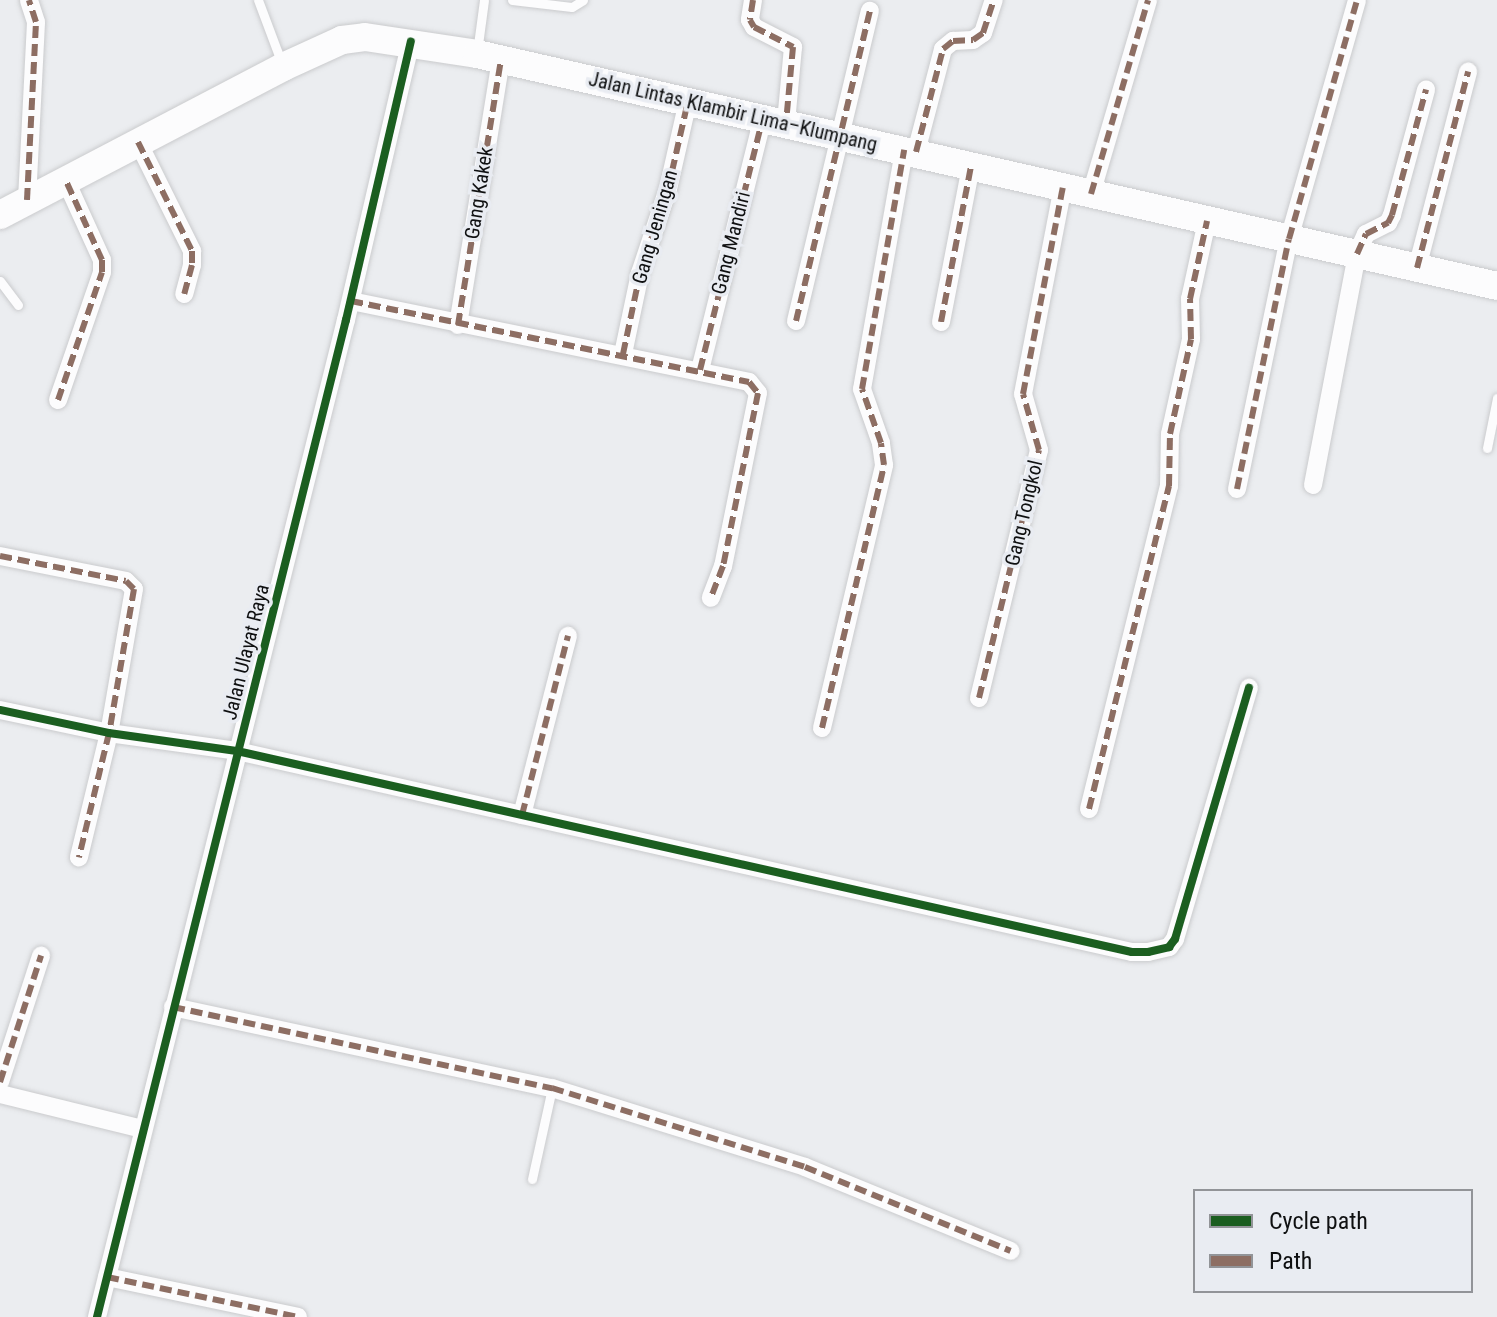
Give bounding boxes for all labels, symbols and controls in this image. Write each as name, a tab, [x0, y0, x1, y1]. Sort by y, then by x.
street label: Jalan Lintas Klambir Lima–Klumpang	[586, 67, 880, 157]
street label: Gang Kakek	[460, 145, 498, 241]
street label: Gang Jeningan	[627, 167, 683, 287]
street label: Gang Mandiri	[707, 189, 755, 297]
street label: Gang Tongkol	[1000, 458, 1048, 568]
street label: Jalan Ulayat Raya	[218, 582, 274, 722]
legend	[1193, 1189, 1473, 1293]
text: Cycle path	[1269, 1207, 1368, 1235]
text: Path	[1269, 1247, 1312, 1275]

